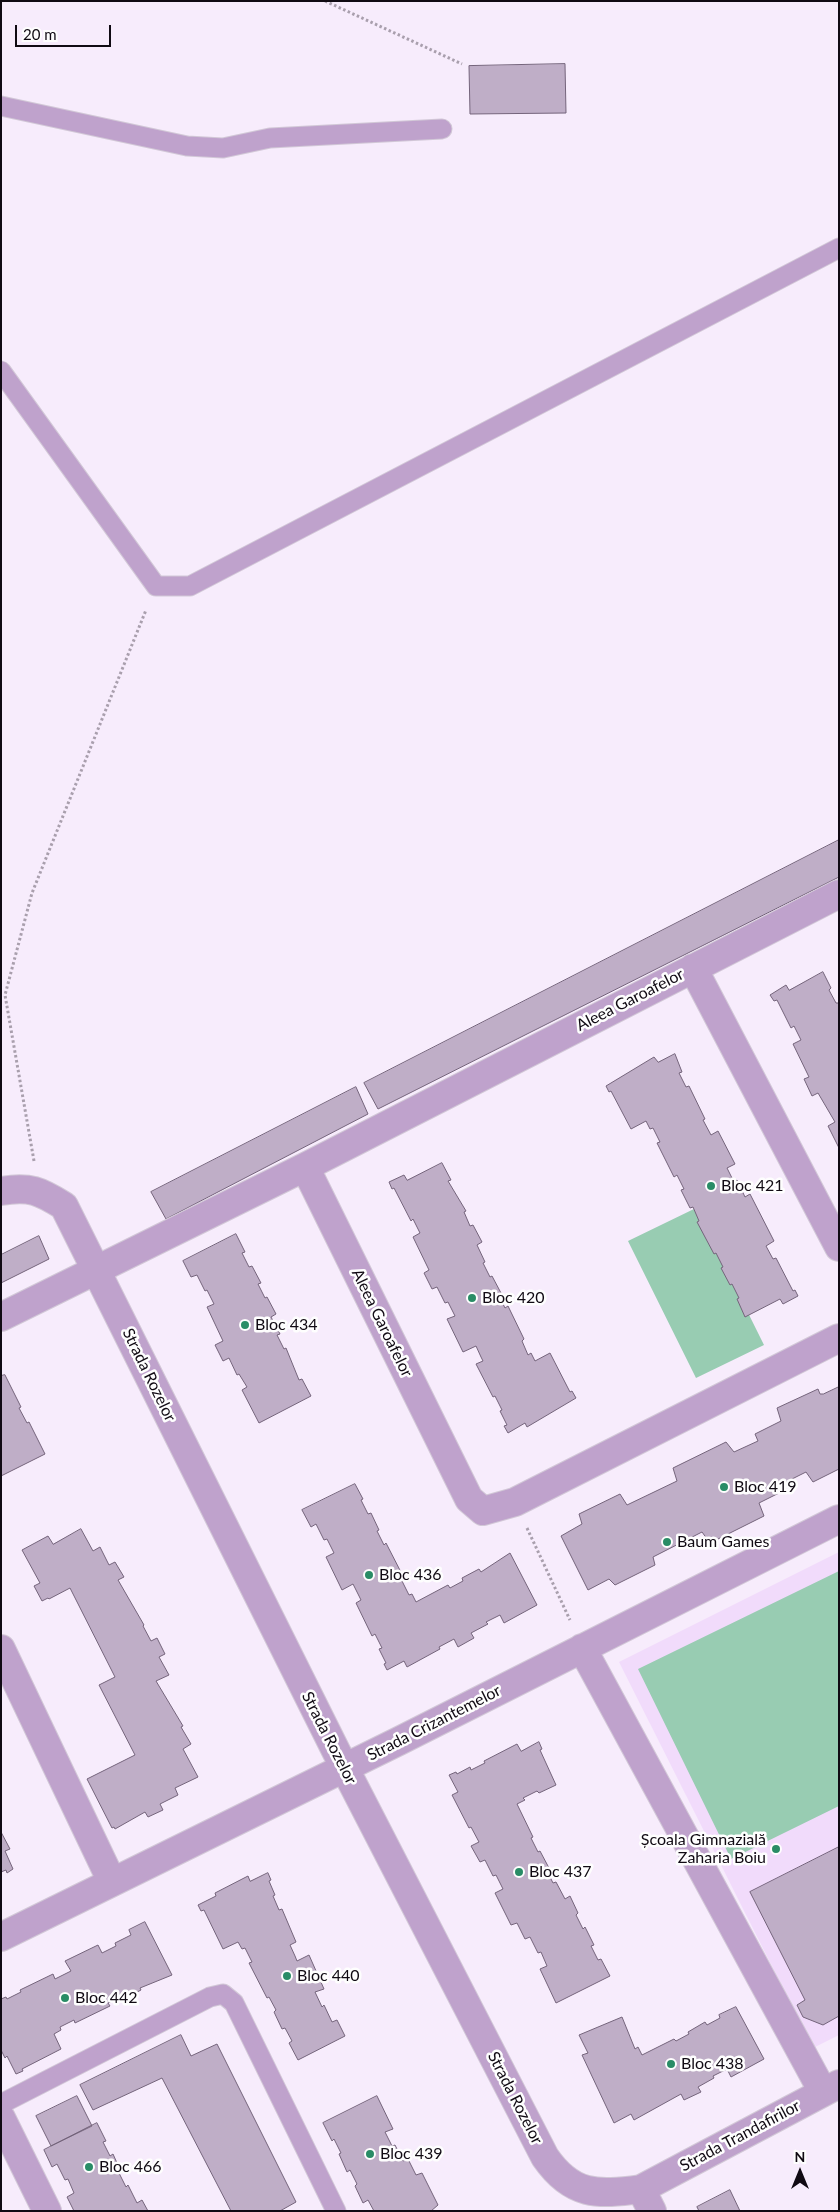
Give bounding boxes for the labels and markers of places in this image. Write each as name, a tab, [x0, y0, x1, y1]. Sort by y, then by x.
place label: Bloc 421	[721, 1176, 784, 1196]
marker: Bloc 421	[705, 1180, 717, 1192]
place label: Bloc 420	[482, 1288, 545, 1308]
marker: Bloc 420	[466, 1292, 478, 1304]
place label: Bloc 434	[255, 1315, 318, 1335]
marker: Bloc 434	[239, 1319, 251, 1331]
place label: Bloc 419	[734, 1477, 797, 1497]
marker: Bloc 419	[718, 1481, 730, 1493]
place label: Baum Games	[677, 1532, 769, 1552]
marker: Baum Games	[661, 1536, 673, 1548]
place label: Bloc 436	[379, 1565, 442, 1585]
marker: Bloc 436	[363, 1569, 375, 1581]
place label: Școala Gimnazială Zaharia Boiu	[641, 1830, 766, 1868]
marker: Școala Gimnazială Zaharia Boiu	[770, 1843, 782, 1855]
place label: Bloc 437	[529, 1862, 592, 1882]
marker: Bloc 437	[513, 1866, 525, 1878]
place label: Bloc 440	[297, 1966, 360, 1986]
marker: Bloc 440	[281, 1970, 293, 1982]
place label: Bloc 442	[75, 1988, 138, 2008]
marker: Bloc 442	[59, 1992, 71, 2004]
place label: Bloc 438	[681, 2054, 744, 2074]
marker: Bloc 438	[665, 2058, 677, 2070]
place label: Bloc 439	[380, 2144, 443, 2164]
marker: Bloc 439	[364, 2148, 376, 2160]
place label: Bloc 466	[99, 2157, 162, 2177]
marker: Bloc 466	[83, 2161, 95, 2173]

